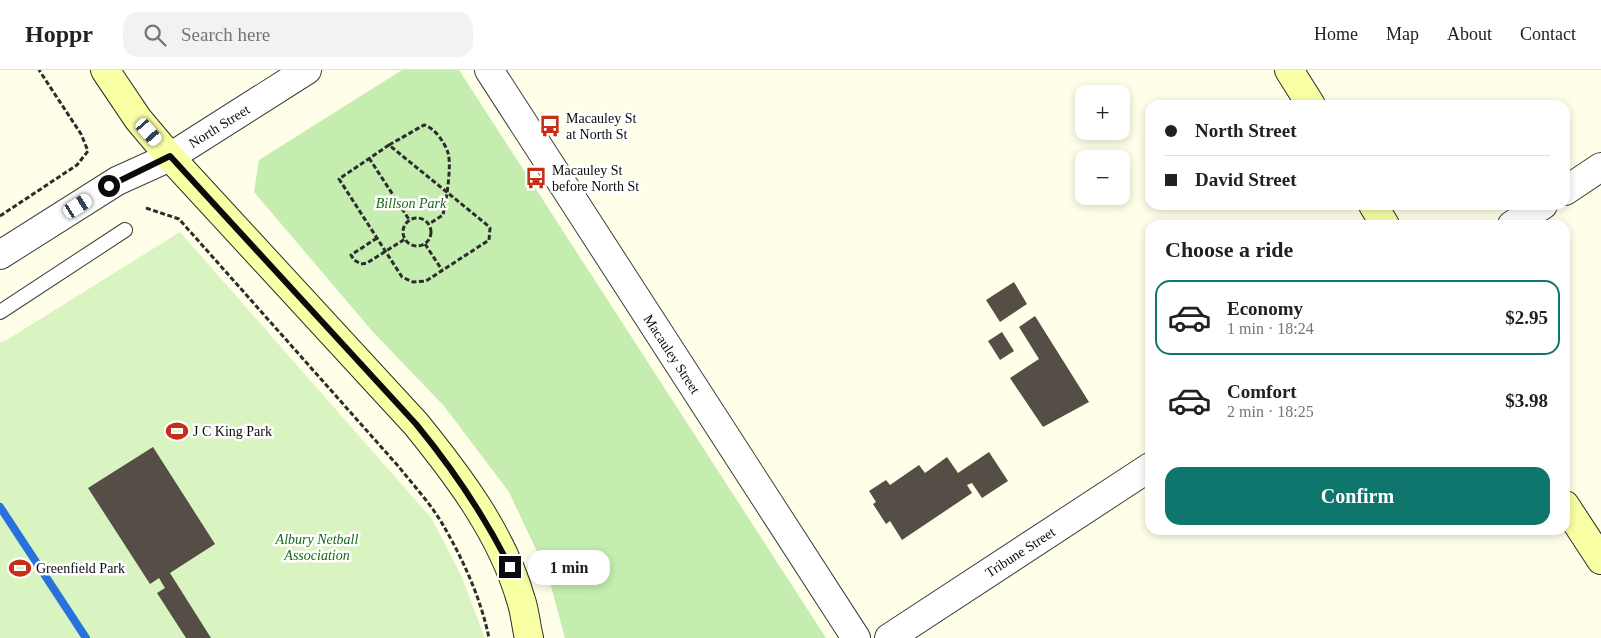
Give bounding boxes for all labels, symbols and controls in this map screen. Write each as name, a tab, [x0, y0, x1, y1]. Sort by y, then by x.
search box	[123, 12, 473, 57]
text: Hoppr	[25, 21, 93, 47]
icon: search	[141, 21, 169, 49]
text: Search here	[181, 24, 270, 45]
text: Home	[1314, 24, 1358, 44]
text: Map	[1386, 24, 1419, 44]
text: About	[1447, 24, 1492, 44]
text: Contact	[1520, 24, 1576, 44]
map controls	[1075, 85, 1130, 205]
button: +	[1075, 85, 1130, 140]
street label: North Street	[186, 102, 253, 151]
place label: Macauley St at North St	[566, 111, 636, 142]
bus stop icon: Macauley St at North St	[537, 113, 563, 139]
car	[133, 116, 164, 148]
text: North Street	[1195, 120, 1296, 141]
button: −	[1075, 150, 1130, 205]
place label: Macauley St before North St	[552, 163, 639, 194]
bus stop icon: Macauley St before North St	[523, 165, 549, 191]
text: David Street	[1195, 169, 1297, 190]
route start	[98, 175, 120, 197]
car	[61, 192, 94, 220]
park label: Billson Park	[376, 196, 447, 211]
text: Choose a ride	[1165, 237, 1293, 262]
icon: car	[1167, 295, 1212, 340]
text: Economy	[1227, 298, 1303, 319]
text: $2.95	[1505, 307, 1548, 328]
street label: Macauley Street	[640, 312, 703, 397]
text: 1 min · 18:24	[1227, 320, 1314, 337]
icon: car	[1167, 378, 1212, 423]
text: Comfort	[1227, 381, 1297, 402]
text: $3.98	[1505, 390, 1548, 411]
text: 2 min · 18:25	[1227, 403, 1314, 420]
sports icon: J C King Park	[164, 418, 190, 444]
place label: J C King Park	[193, 424, 272, 439]
button: Confirm	[1165, 467, 1550, 525]
street label: Tribune Street	[983, 524, 1058, 580]
park label: Albury Netball Association	[275, 532, 359, 563]
callout: 1 min	[528, 550, 610, 584]
sports icon: Greenfield Park	[7, 555, 33, 581]
route end	[499, 556, 521, 578]
text: 1 min	[550, 559, 588, 576]
place label: Greenfield Park	[36, 561, 125, 576]

